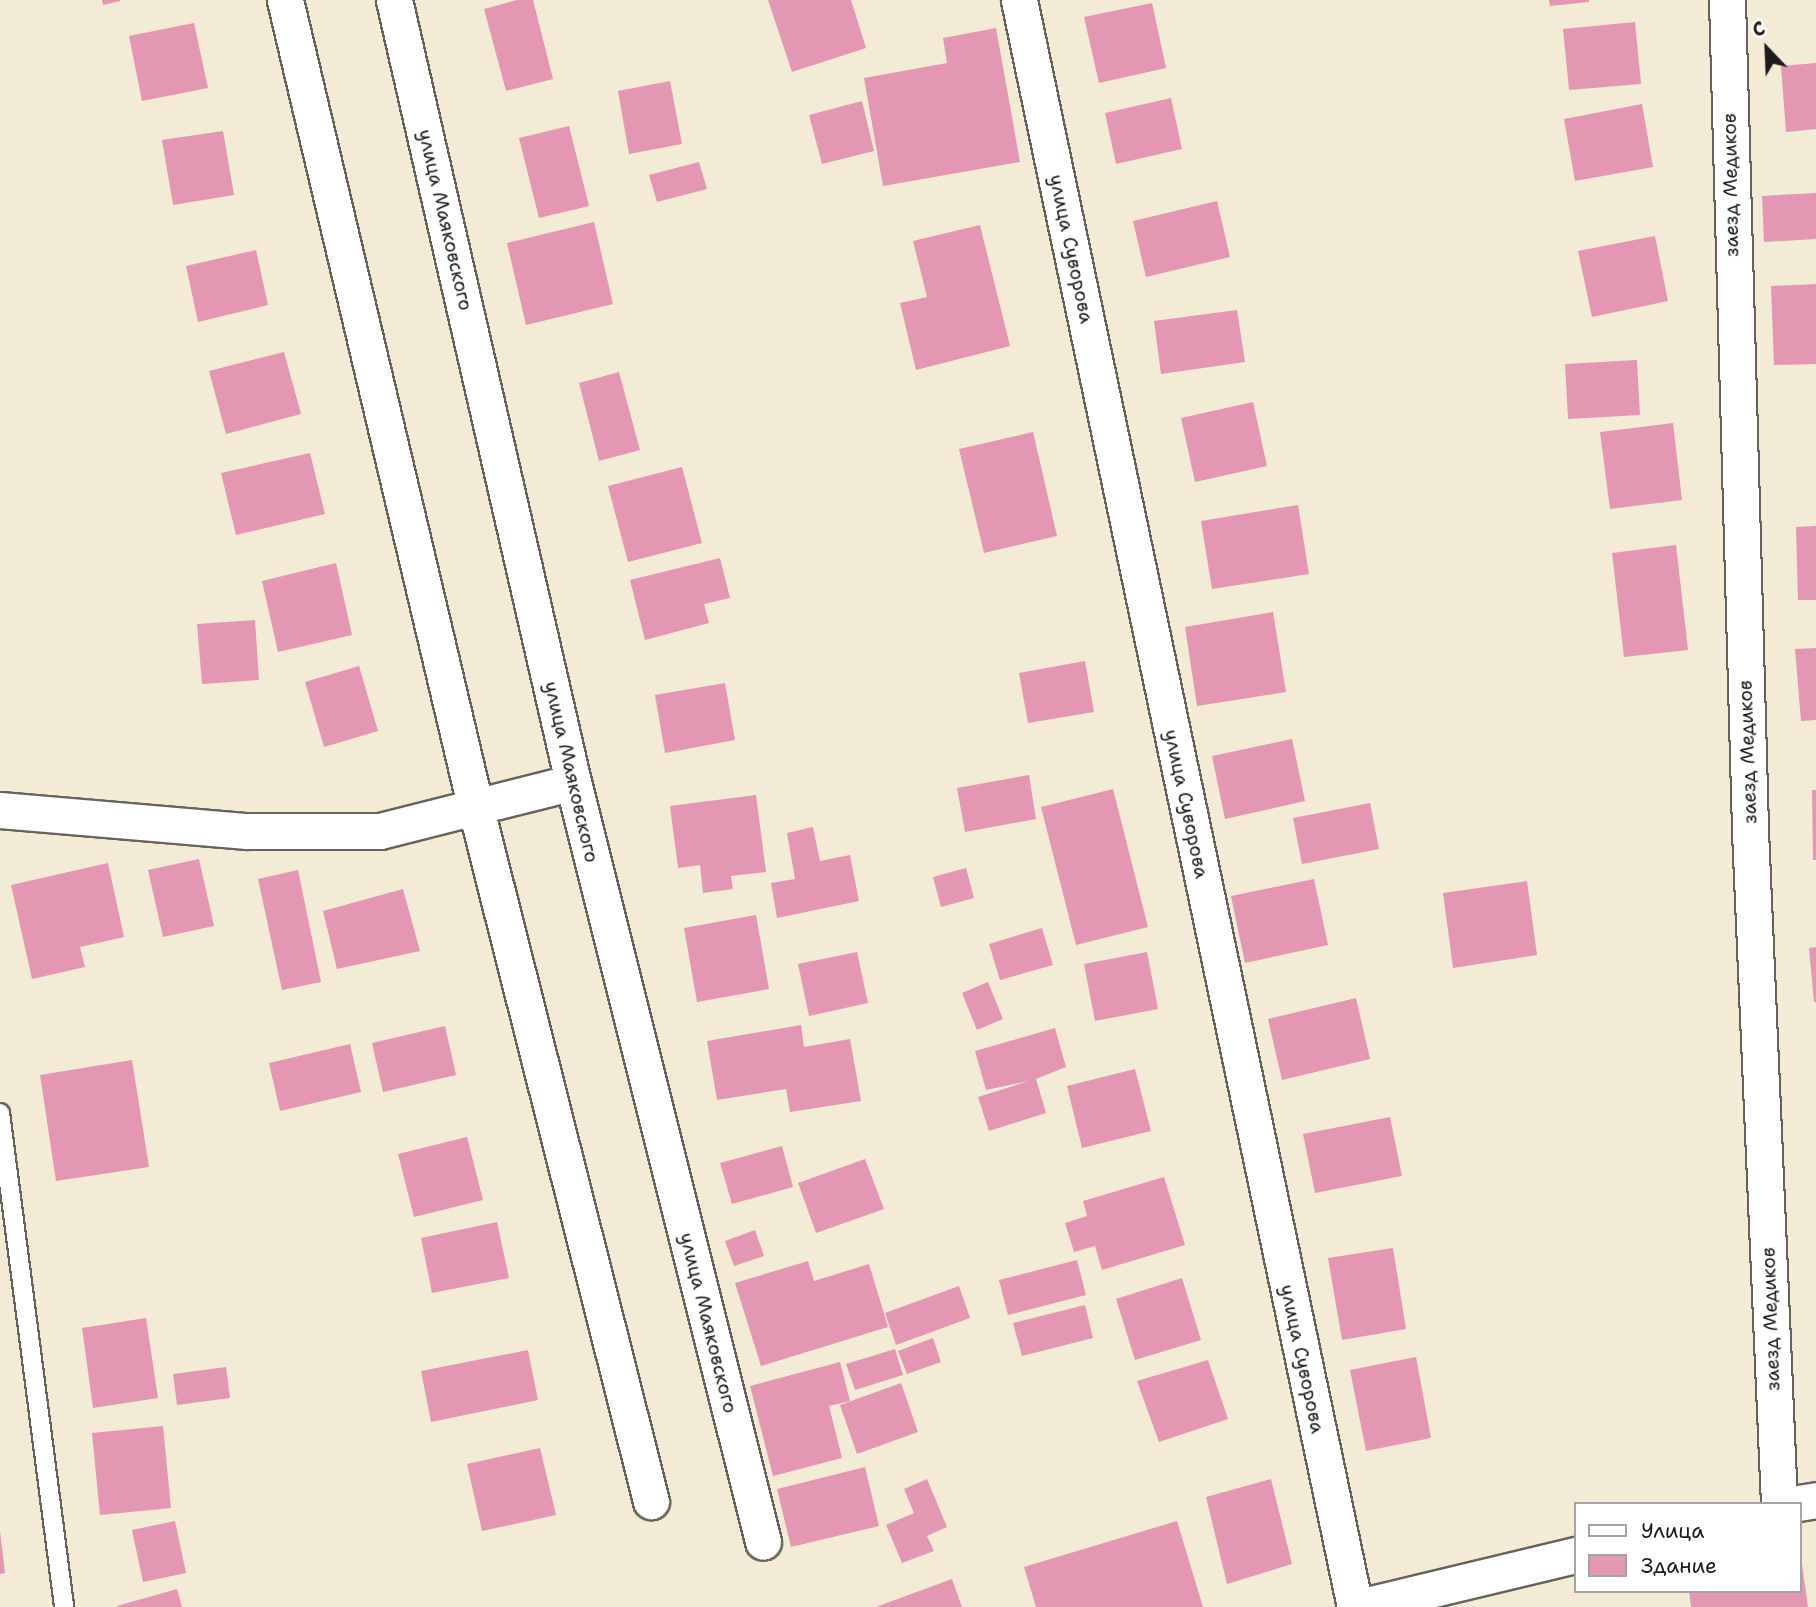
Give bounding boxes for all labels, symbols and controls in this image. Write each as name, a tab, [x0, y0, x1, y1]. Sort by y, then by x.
north arrow	[1732, 14, 1802, 84]
text: С	[1748, 15, 1769, 43]
street label: заезд Медиков	[1718, 113, 1744, 257]
street label: улица Маяковского	[413, 127, 477, 313]
street label: улица Суворова	[1044, 173, 1098, 325]
street label: улица Маяковского	[539, 679, 603, 865]
street label: заезд Медиков	[1734, 680, 1762, 824]
street label: улица Суворова	[1159, 728, 1213, 880]
street label: улица Маяковского	[675, 1230, 741, 1416]
street label: заезд Медиков	[1757, 1247, 1785, 1391]
street label: улица Суворова	[1275, 1283, 1329, 1435]
legend	[1574, 1502, 1802, 1593]
text: Улица	[1641, 1517, 1704, 1545]
text: Здание	[1641, 1552, 1717, 1580]

